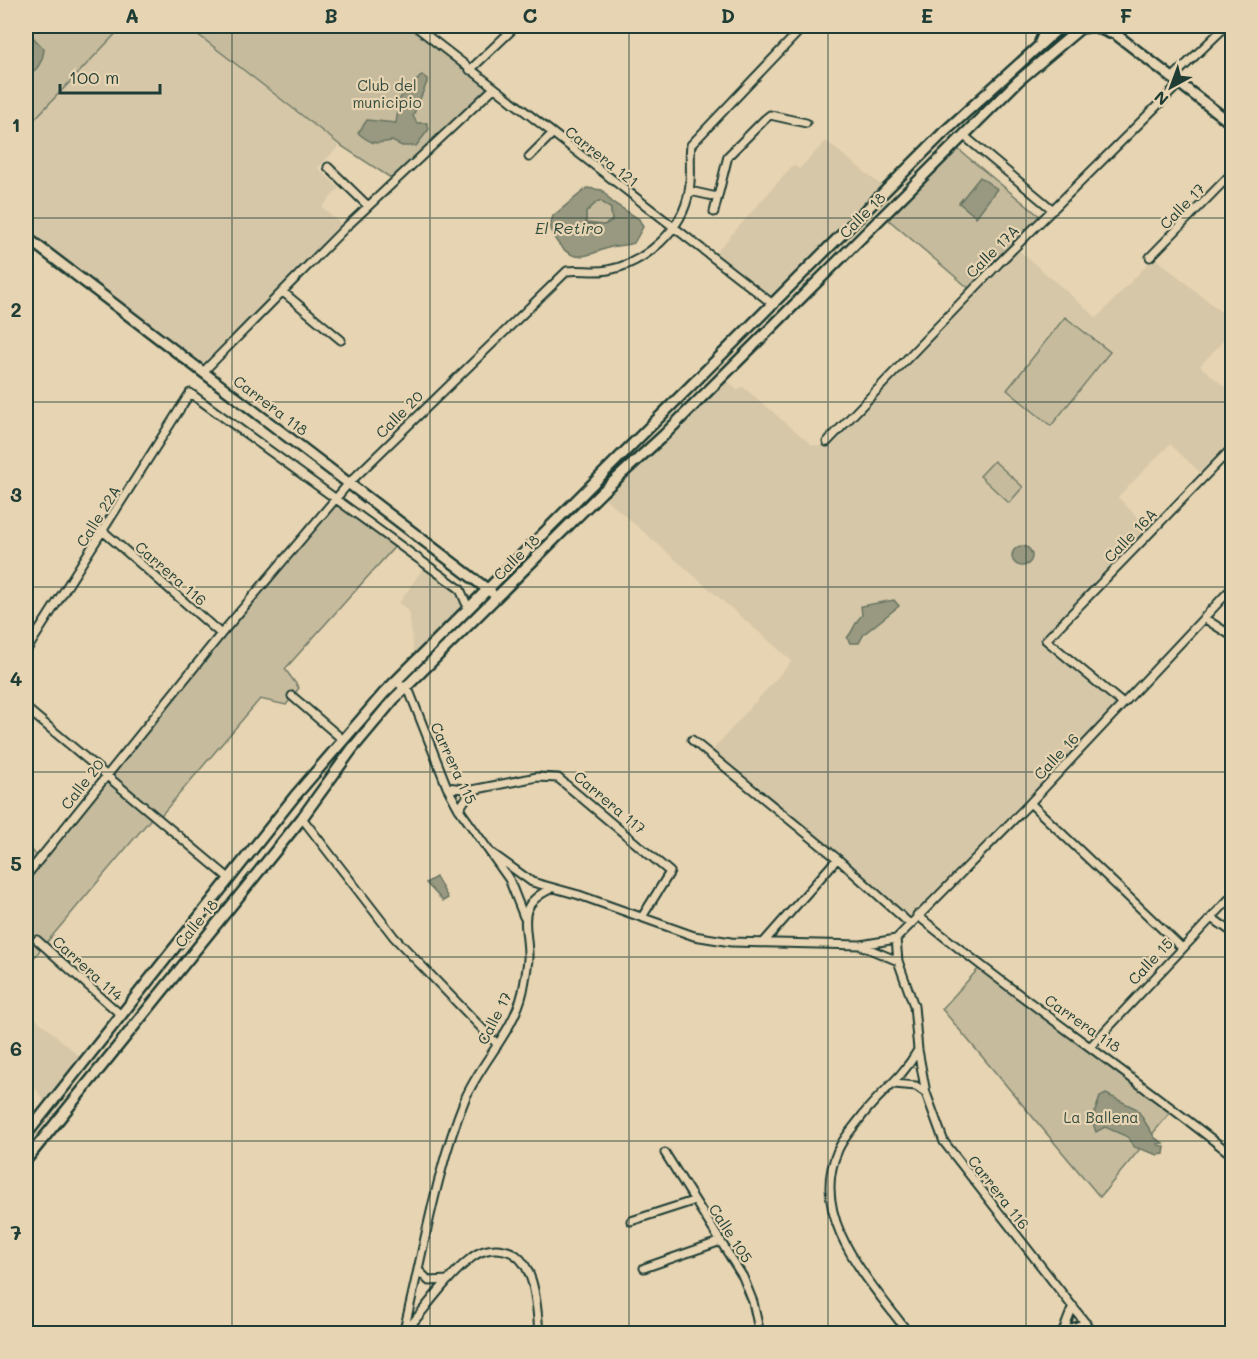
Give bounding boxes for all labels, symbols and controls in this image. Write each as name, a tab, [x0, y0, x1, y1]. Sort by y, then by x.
text: A	[125, 2, 139, 28]
text: B	[324, 2, 338, 28]
text: C	[523, 2, 538, 28]
text: D	[721, 2, 735, 28]
text: E	[921, 2, 933, 28]
text: F	[1120, 2, 1133, 28]
scale bar	[60, 57, 160, 95]
north arrow	[1141, 57, 1201, 117]
text: 100 m	[69, 65, 119, 89]
park label: Club del municipio	[352, 75, 422, 112]
text: N	[1149, 87, 1172, 111]
text: 1	[12, 111, 20, 137]
street label: Carrera 121	[561, 121, 643, 191]
street label: Calle 17	[1155, 179, 1209, 233]
street label: Calle 18	[835, 188, 889, 242]
water label: El Retiro	[535, 217, 603, 238]
street label: Calle 17A	[961, 220, 1023, 282]
text: 2	[10, 296, 22, 322]
street label: Carrera 118	[230, 370, 312, 440]
street label: Calle 20	[371, 386, 427, 442]
text: 3	[10, 481, 22, 507]
street label: Calle 22A	[71, 482, 125, 550]
street label: Calle 16A	[1099, 504, 1161, 566]
street label: Calle 18	[489, 530, 543, 584]
street label: Carrera 116	[131, 536, 211, 610]
text: 4	[10, 665, 23, 691]
street label: Carrera 115	[426, 719, 482, 807]
street label: Calle 16	[1029, 728, 1083, 784]
street label: Calle 20	[56, 754, 108, 814]
street label: Carrera 117	[570, 766, 650, 838]
text: 5	[10, 850, 22, 876]
street label: Calle 18	[170, 895, 222, 951]
street label: Carrera 114	[49, 931, 128, 1005]
street label: Calle 15	[1123, 933, 1177, 989]
street label: Calle 17	[472, 988, 516, 1048]
street label: Carrera 118	[1041, 989, 1125, 1057]
text: 6	[10, 1035, 22, 1061]
park label: La Ballena	[1063, 1107, 1139, 1127]
street label: Carrera 116	[964, 1151, 1034, 1233]
street label: Calle 105	[705, 1200, 757, 1266]
text: 7	[10, 1219, 22, 1245]

